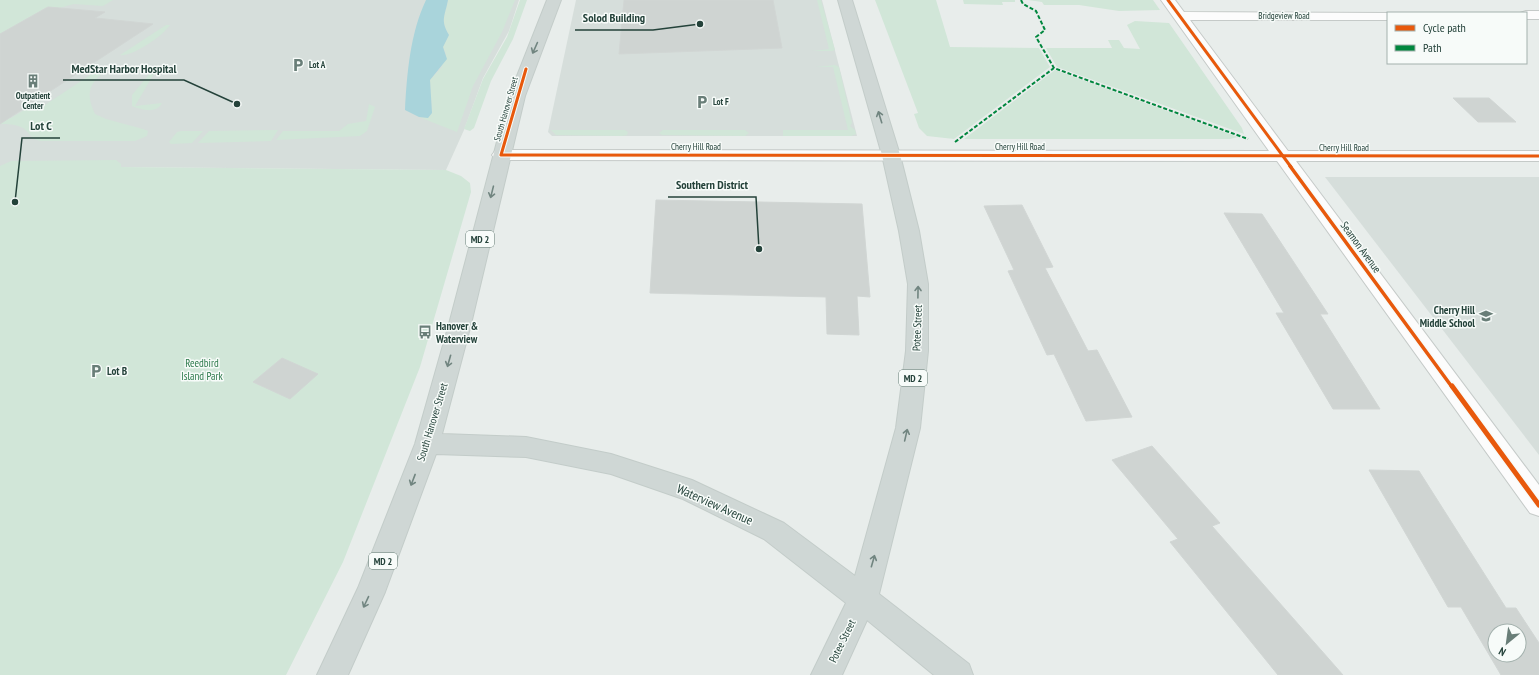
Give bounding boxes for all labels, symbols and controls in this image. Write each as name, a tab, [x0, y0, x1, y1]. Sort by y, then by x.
callout: Solod Building	[575, 6, 653, 30]
text: Solod Building	[583, 10, 645, 25]
street label: Bridgeview Road	[1258, 10, 1310, 21]
legend	[1387, 12, 1527, 64]
text: Cycle path	[1423, 20, 1466, 35]
text: Path	[1423, 40, 1441, 55]
one-way arrow	[531, 41, 538, 53]
callout: MedStar Harbor Hospital	[63, 56, 184, 80]
parking icon: Lot A	[290, 57, 306, 73]
place label: Lot A	[309, 59, 326, 70]
text: MedStar Harbor Hospital	[71, 61, 177, 76]
building icon: Outpatient Center	[25, 73, 41, 89]
street label: South Hanover Street	[491, 75, 520, 142]
place label: Outpatient Center	[16, 90, 51, 111]
parking icon: Lot F	[694, 94, 710, 110]
place label: Lot F	[713, 96, 729, 107]
one-way arrow	[876, 111, 883, 124]
callout: Lot C	[22, 114, 60, 138]
text: Lot C	[30, 118, 52, 133]
street label: Cherry Hill Road	[671, 141, 721, 152]
street label: Cherry Hill Road	[995, 141, 1045, 152]
street label: Cherry Hill Road	[1319, 142, 1369, 153]
callout: Southern District	[668, 173, 756, 197]
text: Southern District	[676, 177, 749, 192]
one-way arrow	[487, 186, 495, 199]
street label: Seamon Avenue	[1338, 219, 1385, 276]
road number: MD 2	[466, 231, 494, 247]
one-way arrow	[914, 286, 922, 299]
place label: Cherry Hill Middle School	[1420, 303, 1475, 330]
street label: Potee Street	[909, 305, 925, 351]
school or university icon: Cherry Hill Middle School	[1478, 308, 1494, 324]
place label: Hanover & Waterview	[435, 319, 478, 346]
bus stop icon: Hanover & Waterview	[417, 324, 433, 340]
one-way arrow	[445, 354, 453, 367]
park label: Reedbird Island Park	[181, 356, 223, 383]
parking icon: Lot B	[88, 363, 104, 379]
place label: Lot B	[107, 364, 128, 378]
road number: MD 2	[899, 370, 927, 386]
street label: South Hanover Street	[413, 381, 451, 463]
one-way arrow	[903, 429, 910, 442]
one-way arrow	[408, 474, 416, 486]
street label: Waterview Avenue	[674, 480, 756, 529]
road number: MD 2	[369, 553, 397, 569]
one-way arrow	[870, 555, 878, 568]
one-way arrow	[362, 595, 369, 607]
street label: Potee Street	[826, 617, 858, 665]
north arrow	[1487, 623, 1527, 663]
text: N	[1496, 644, 1508, 659]

